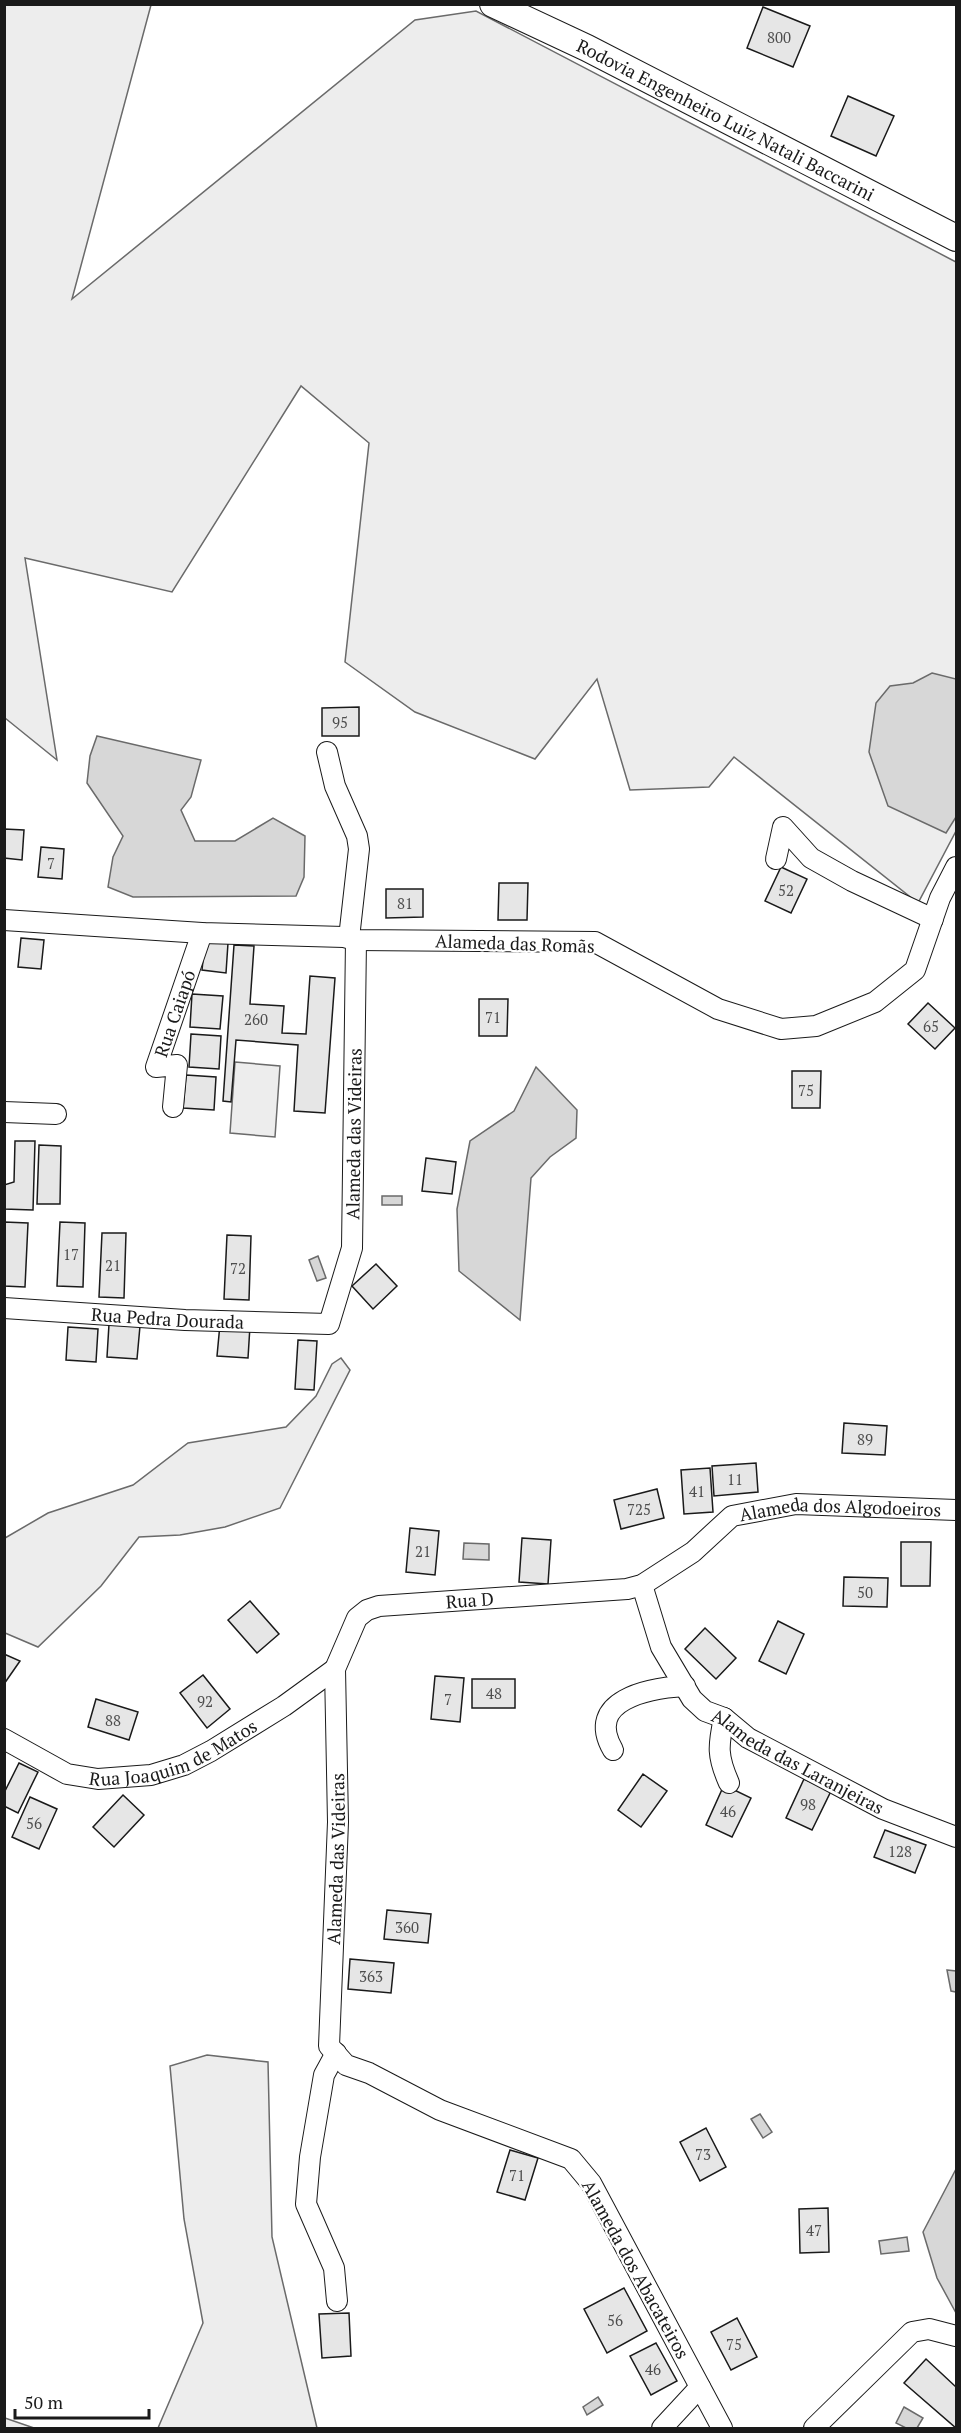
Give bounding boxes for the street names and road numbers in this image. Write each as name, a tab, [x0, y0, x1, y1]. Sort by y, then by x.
street label: Rodovia Engenheiro Luiz Natali Baccarini	[573, 33, 879, 206]
street label: Alameda das Romãs	[435, 928, 595, 958]
street label: Rua Caiapó	[148, 967, 200, 1060]
street label: Alameda das Videiras	[340, 1048, 367, 1220]
street label: Rua Pedra Dourada	[90, 1302, 244, 1334]
street label: Alameda dos Algodoeiros	[737, 1491, 942, 1526]
street label: Rua D	[445, 1586, 495, 1613]
street label: Alameda das Laranjeiras	[709, 1703, 888, 1819]
street label: Rua Joaquim de Matos	[87, 1714, 261, 1791]
street label: Alameda das Videiras	[321, 1773, 350, 1945]
street label: Alameda dos Abacateiros	[577, 2175, 695, 2363]

